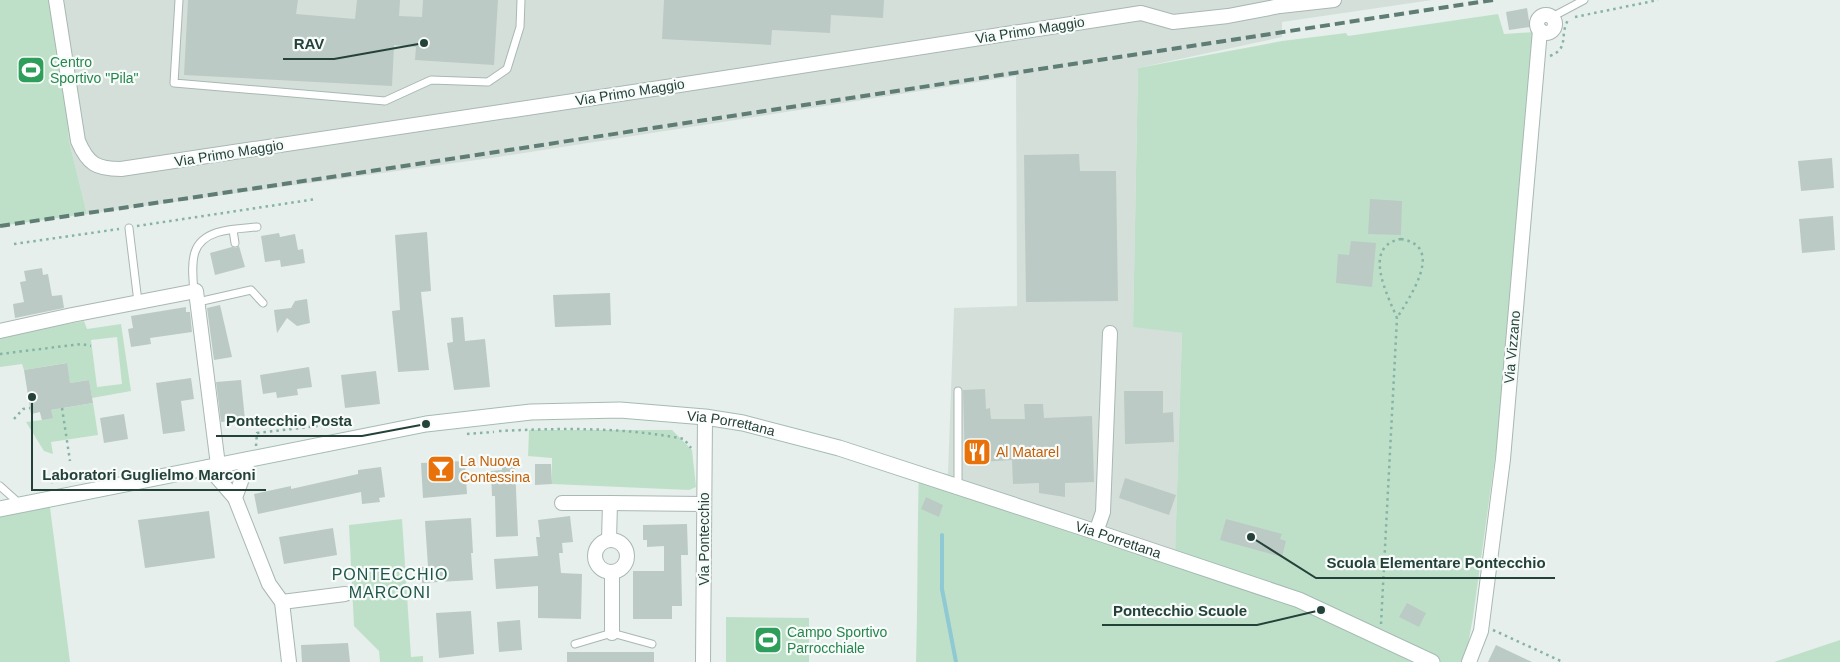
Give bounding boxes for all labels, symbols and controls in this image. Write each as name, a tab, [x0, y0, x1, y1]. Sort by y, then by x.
street label: Via Primo Maggio	[974, 13, 1086, 47]
callout: RAV	[283, 29, 334, 59]
text: RAV	[294, 35, 324, 52]
place label: Centro Sportivo "Pila"	[50, 54, 139, 86]
sports icon: Centro Sportivo "Pila"	[16, 55, 46, 85]
street label: Via Primo Maggio	[574, 75, 686, 109]
street label: Via Primo Maggio	[173, 136, 285, 170]
street label: Via Vizzano	[1501, 310, 1523, 384]
callout: Pontecchio Posta	[216, 406, 362, 436]
street label: Via Porrettana	[686, 408, 777, 439]
text: Pontecchio Posta	[226, 412, 353, 429]
restaurant icon: Al Matarel	[962, 437, 992, 467]
place label: Al Matarel	[996, 444, 1059, 460]
place label: La Nuova Contessina	[460, 453, 530, 485]
bar icon: La Nuova Contessina	[426, 454, 456, 484]
callout: Laboratori Guglielmo Marconi	[32, 460, 266, 490]
text: Laboratori Guglielmo Marconi	[42, 466, 256, 483]
street label: Via Pontecchio	[696, 492, 712, 586]
street label: Via Porrettana	[1073, 518, 1163, 561]
callout: Scuola Elementare Pontecchio	[1316, 548, 1555, 578]
text: Scuola Elementare Pontecchio	[1326, 554, 1546, 571]
district label: PONTECCHIO MARCONI	[332, 566, 448, 601]
callout: Pontecchio Scuole	[1102, 595, 1257, 625]
text: Pontecchio Scuole	[1113, 602, 1247, 619]
place label: Campo Sportivo Parrocchiale	[787, 624, 888, 656]
sports icon: Campo Sportivo Parrocchiale	[753, 625, 783, 655]

